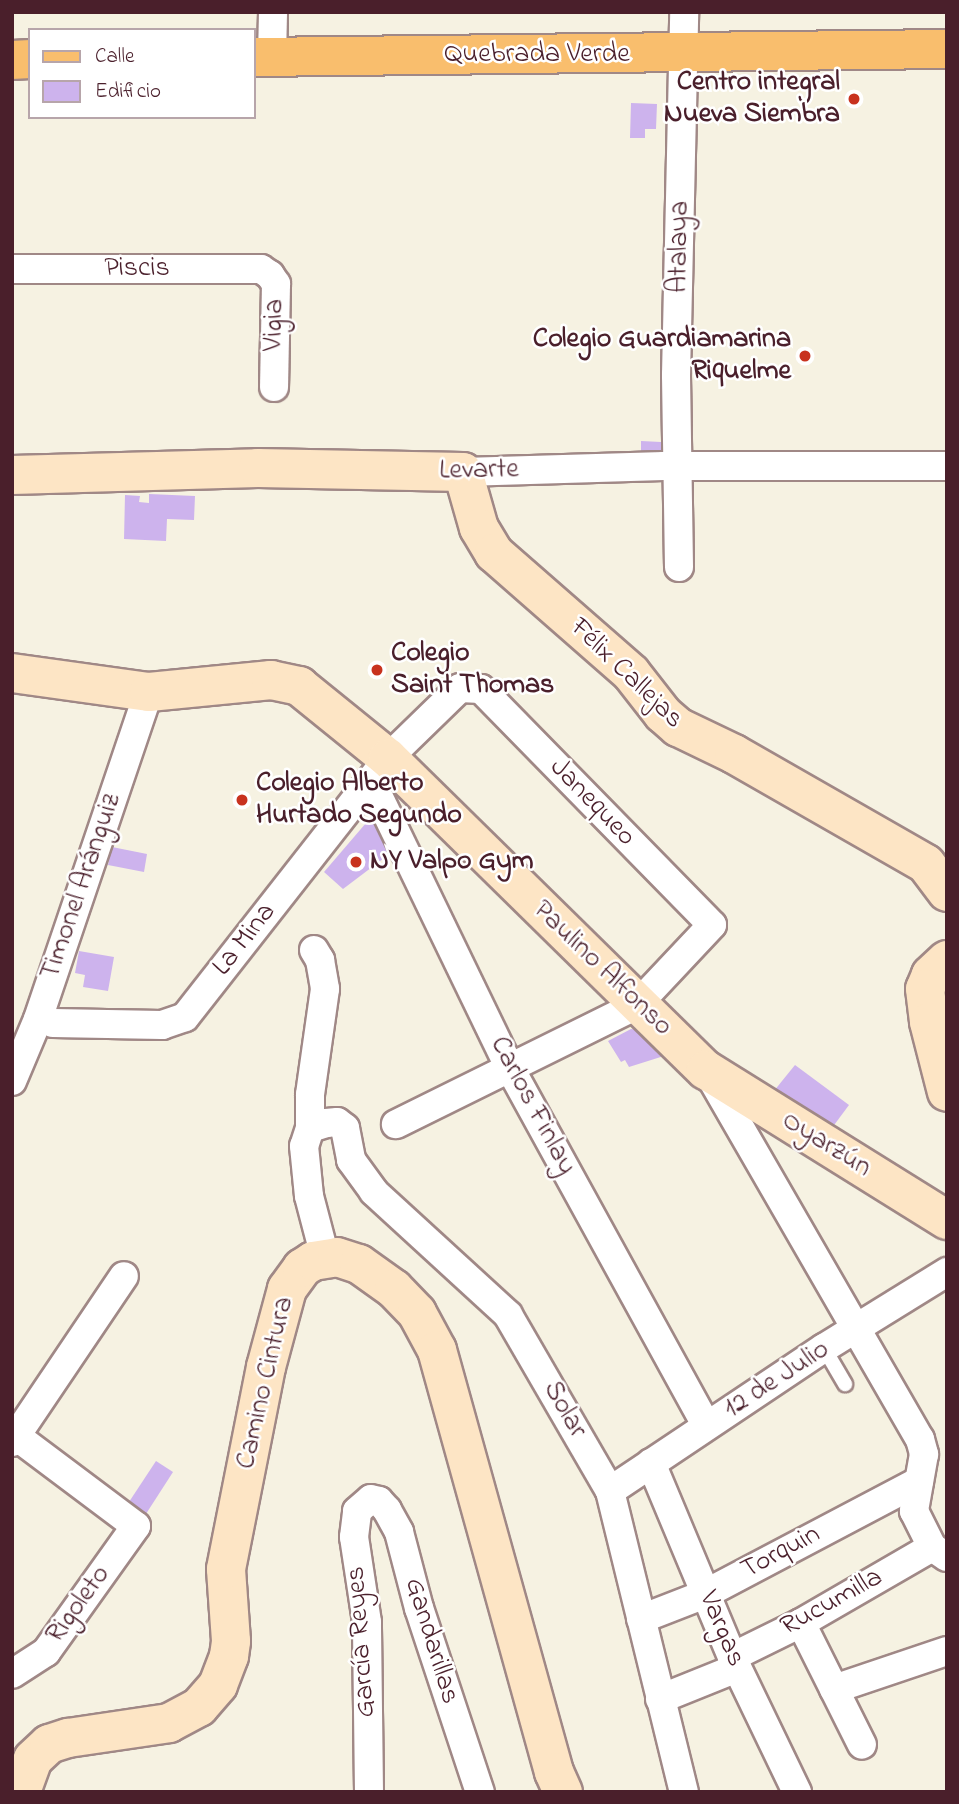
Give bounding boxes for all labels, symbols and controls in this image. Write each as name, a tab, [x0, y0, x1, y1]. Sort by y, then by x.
legend	[28, 28, 256, 119]
street label: Quebrada Verde	[444, 38, 630, 72]
text: Calle	[95, 42, 134, 72]
place label: Centro integral Nueva Siembra	[664, 66, 840, 132]
text: Edificio	[95, 77, 161, 107]
marker: Centro integral Nueva Siembra	[846, 91, 862, 107]
street label: Atalaya	[662, 201, 698, 293]
street label: Piscis	[104, 252, 170, 286]
street label: Vigia	[258, 299, 292, 351]
place label: Colegio Guardiamarina Riquelme	[533, 323, 791, 389]
marker: Colegio Guardiamarina Riquelme	[797, 348, 813, 364]
street label: Levarte	[439, 454, 519, 488]
street label: Félix Callejas	[562, 612, 690, 736]
place label: Colegio Saint Thomas	[391, 637, 554, 703]
marker: Colegio Saint Thomas	[369, 662, 385, 678]
street label: Janequeo	[542, 752, 642, 854]
place label: Colegio Alberto Hurtado Segundo	[256, 767, 462, 833]
street label: Timonel Aránguiz	[34, 790, 130, 984]
marker: Colegio Alberto Hurtado Segundo	[234, 792, 250, 808]
place label: NY Valpo Gym	[370, 845, 533, 879]
marker: NY Valpo Gym	[348, 854, 364, 870]
street label: Paulino Alfonso	[525, 894, 679, 1044]
street label: La Mina	[206, 897, 284, 983]
street label: Carlos Finlay	[481, 1031, 583, 1181]
street label: Oyarzún	[775, 1104, 877, 1186]
street label: Camino Cintura	[230, 1293, 302, 1473]
street label: 12 de Julio	[718, 1334, 836, 1426]
street label: Solar	[534, 1376, 594, 1444]
street label: Torquin	[736, 1518, 826, 1588]
street label: Rigoleto	[40, 1560, 118, 1650]
street label: Rucumilla	[775, 1561, 889, 1645]
street label: García Reyes	[340, 1565, 384, 1719]
street label: Gandarillas	[396, 1574, 466, 1708]
street label: Vargas	[690, 1586, 752, 1672]

